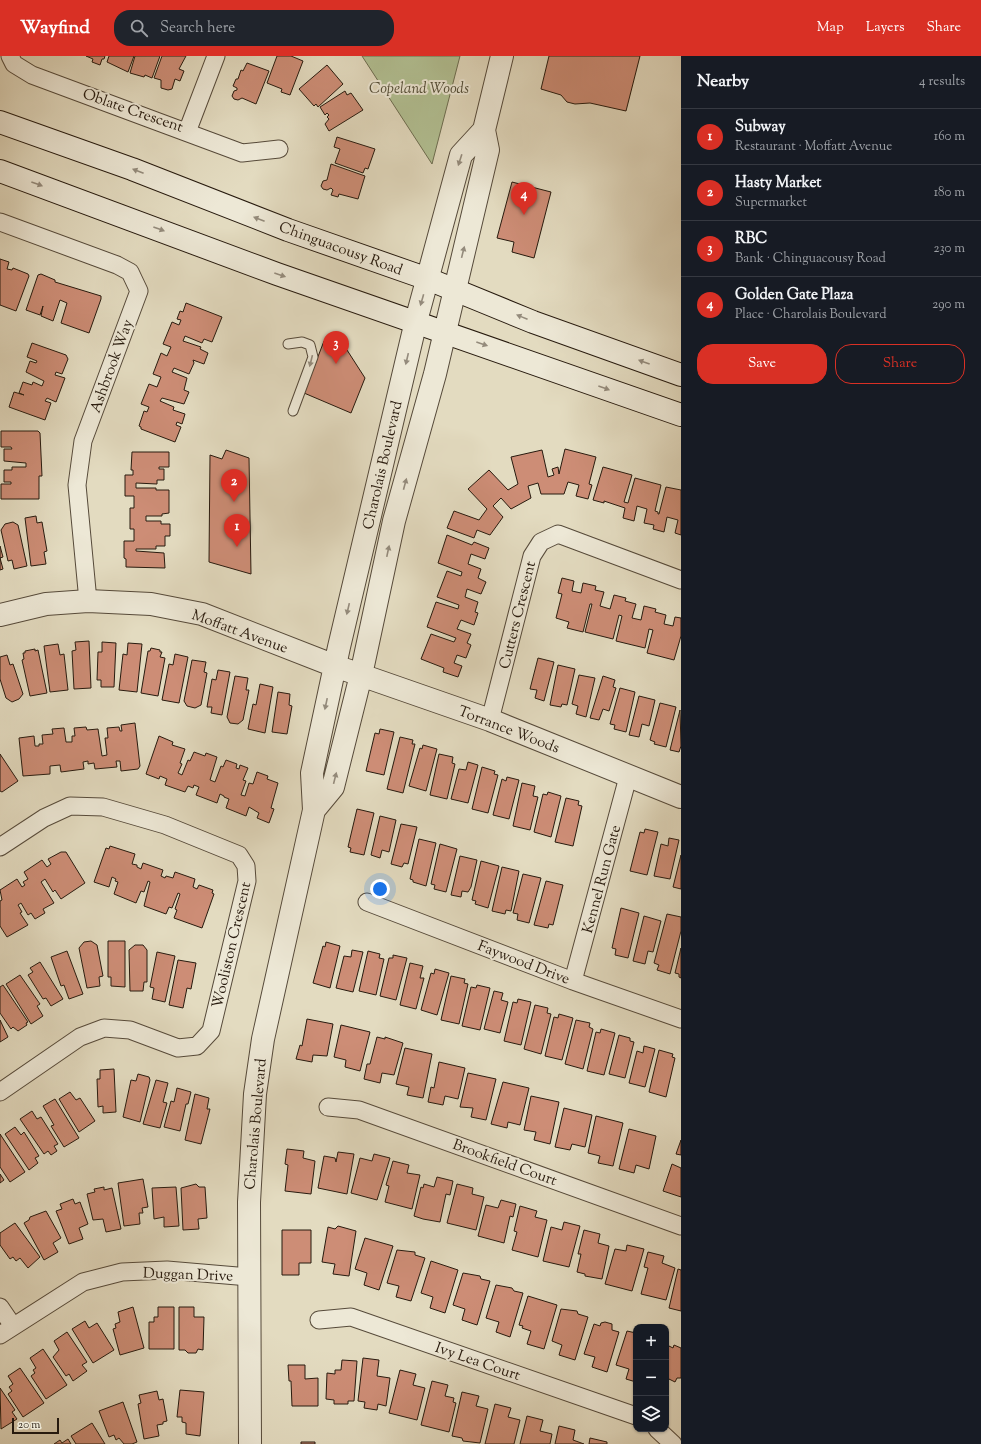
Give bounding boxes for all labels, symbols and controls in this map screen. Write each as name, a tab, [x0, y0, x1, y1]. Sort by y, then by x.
search box	[114, 10, 394, 46]
text: Wayfind	[20, 15, 90, 42]
icon: search	[128, 17, 150, 39]
text: Search here	[160, 18, 235, 39]
text: Map	[817, 18, 844, 38]
text: Layers	[866, 18, 904, 38]
text: Share	[926, 18, 961, 38]
text: Nearby	[697, 70, 749, 94]
text: 4 results	[919, 73, 965, 91]
park label: Copeland Woods	[369, 79, 469, 100]
street label: Oblate Crescent	[79, 84, 186, 138]
text: Subway	[735, 117, 786, 138]
text: 1	[708, 128, 712, 146]
text: 160 m	[934, 128, 965, 146]
text: Restaurant · Moffatt Avenue	[735, 138, 892, 156]
one-way arrow	[457, 155, 463, 167]
one-way arrow	[132, 168, 144, 174]
text: Hasty Market	[735, 173, 821, 194]
one-way arrow	[31, 182, 43, 188]
pin: 4	[511, 182, 537, 215]
text: 2	[707, 184, 713, 202]
text: 180 m	[934, 184, 965, 202]
text: Supermarket	[735, 194, 807, 212]
one-way arrow	[253, 215, 265, 221]
street label: Chinguacousy Road	[276, 217, 406, 282]
one-way arrow	[153, 227, 165, 233]
text: RBC	[735, 229, 767, 250]
text: 3	[707, 240, 713, 258]
text: 230 m	[933, 240, 965, 258]
one-way arrow	[461, 246, 467, 258]
text: Bank · Chinguacousy Road	[735, 250, 886, 268]
one-way arrow	[275, 272, 287, 278]
text: Golden Gate Plaza	[735, 285, 853, 306]
one-way arrow	[419, 294, 425, 306]
text: 4	[707, 296, 713, 314]
text: 290 m	[932, 296, 965, 314]
text: Place · Charolais Boulevard	[735, 306, 887, 324]
one-way arrow	[516, 314, 528, 320]
street label: Ashbrook Way	[86, 316, 139, 416]
pin: 3	[323, 331, 349, 364]
one-way arrow	[476, 341, 488, 347]
button: Save	[697, 344, 827, 384]
button: Share	[835, 344, 965, 384]
one-way arrow	[404, 353, 410, 365]
one-way arrow	[307, 354, 313, 367]
one-way arrow	[638, 359, 650, 365]
one-way arrow	[599, 385, 611, 391]
street label: Charolais Boulevard	[358, 398, 409, 532]
pin: 2	[221, 469, 247, 502]
one-way arrow	[402, 478, 408, 490]
pin: 1	[224, 514, 250, 547]
one-way arrow	[386, 544, 392, 557]
street label: Cutters Crescent	[495, 559, 542, 672]
one-way arrow	[345, 603, 351, 615]
street label: Moffatt Avenue	[188, 605, 291, 660]
one-way arrow	[323, 698, 329, 710]
street label: Torrance Woods	[455, 701, 562, 759]
one-way arrow	[332, 772, 338, 784]
street label: Kennel Run Gate	[578, 823, 627, 936]
your location	[370, 879, 390, 899]
street label: Wooliston Crescent	[208, 880, 257, 1011]
street label: Faywood Drive	[474, 936, 573, 991]
street label: Charolais Boulevard	[240, 1057, 273, 1191]
street label: Brookfield Court	[449, 1135, 560, 1192]
street label: Duggan Drive	[143, 1263, 233, 1288]
map controls	[633, 1324, 669, 1432]
button: +	[633, 1324, 669, 1360]
street label: Ivy Lea Court	[432, 1338, 523, 1387]
button: −	[633, 1360, 669, 1396]
button: layers	[633, 1396, 669, 1432]
scale bar	[12, 1416, 59, 1435]
text: 20 m	[18, 1417, 40, 1433]

